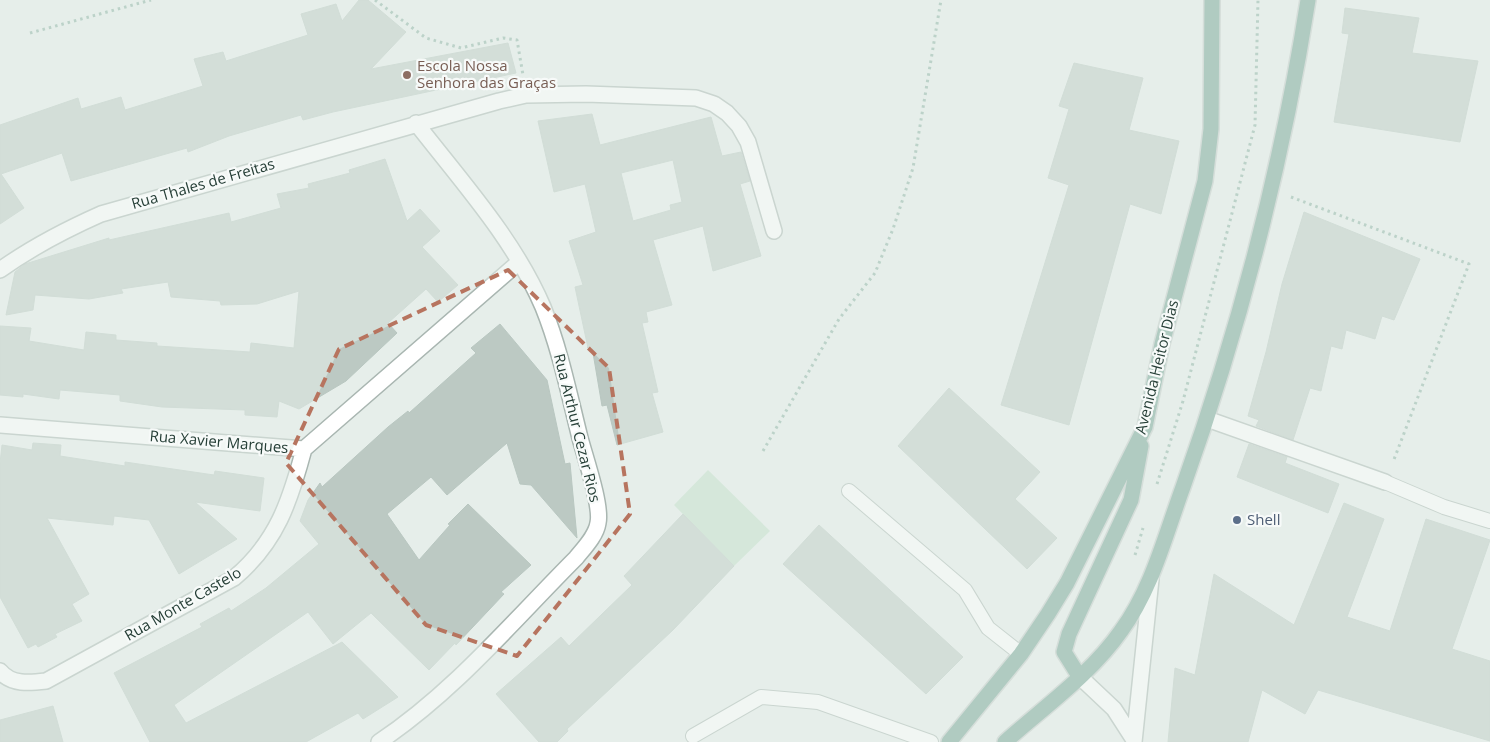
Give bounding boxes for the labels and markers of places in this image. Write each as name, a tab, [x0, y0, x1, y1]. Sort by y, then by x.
place label: Escola Nossa Senhora das Graças	[417, 55, 556, 92]
marker: Escola Nossa Senhora das Graças	[401, 69, 413, 81]
place label: Shell	[1247, 509, 1280, 529]
marker: Shell	[1231, 514, 1243, 526]

